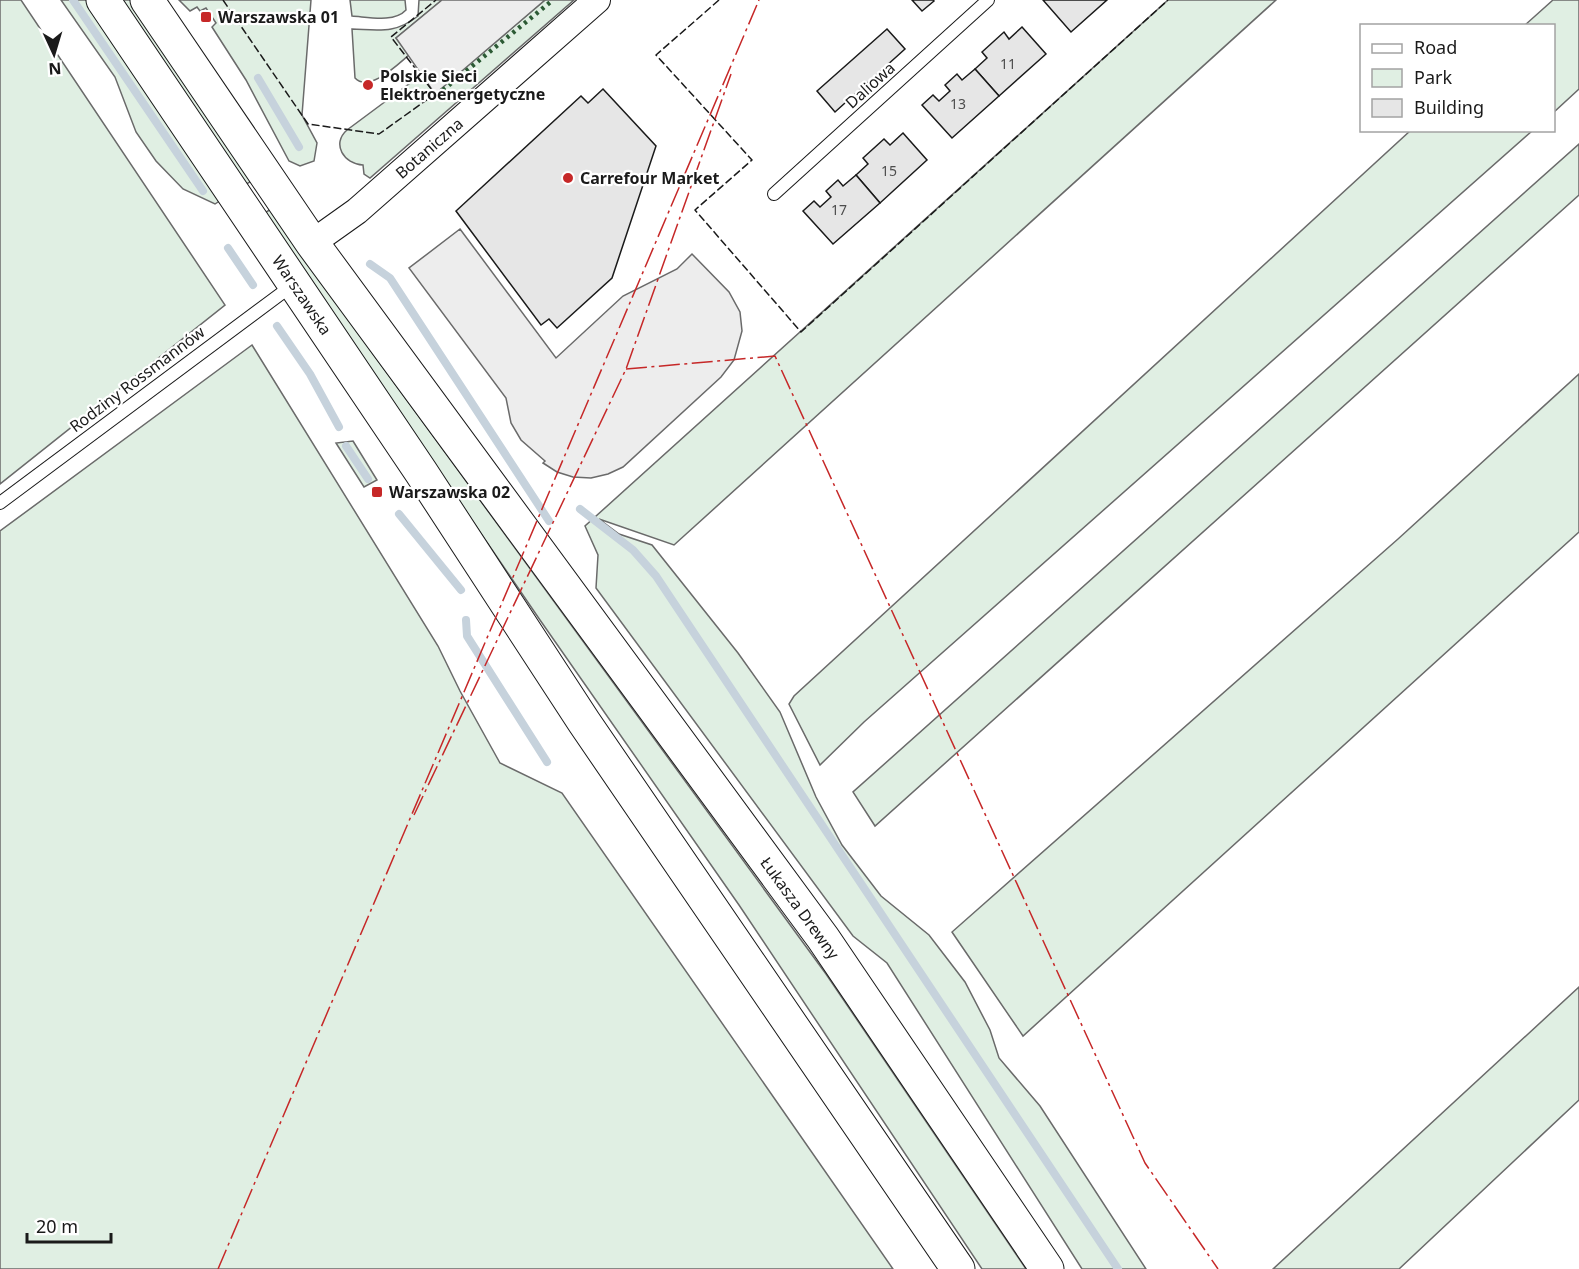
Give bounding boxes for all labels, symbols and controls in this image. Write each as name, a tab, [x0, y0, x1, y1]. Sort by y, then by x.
place label: Warszawska 01	[218, 6, 339, 28]
marker: Warszawska 01	[199, 10, 213, 24]
north arrow	[24, 24, 84, 84]
legend	[1360, 24, 1555, 132]
text: Road	[1414, 35, 1457, 59]
house number: 11	[1000, 54, 1016, 73]
street label: Daliowa	[840, 57, 900, 113]
text: N	[48, 58, 62, 80]
place label: Polskie Sieci Elektroenergetyczne	[380, 65, 545, 105]
text: Park	[1414, 65, 1452, 89]
marker: Polskie Sieci Elektroenergetyczne	[361, 78, 375, 92]
house number: 13	[950, 94, 966, 113]
text: Building	[1414, 95, 1484, 119]
street label: Botaniczna	[390, 112, 468, 184]
house number: 15	[881, 161, 897, 180]
place label: Carrefour Market	[580, 167, 720, 189]
marker: Carrefour Market	[561, 171, 575, 185]
house number: 17	[831, 200, 847, 219]
street label: Warszawska	[267, 251, 337, 339]
street label: Rodziny Rossmannów	[65, 321, 209, 437]
place label: Warszawska 02	[389, 481, 510, 503]
marker: Warszawska 02	[370, 485, 384, 499]
street label: Łukasza Drewny	[755, 852, 845, 964]
scale bar	[27, 1206, 111, 1244]
text: 20 m	[36, 1214, 78, 1238]

